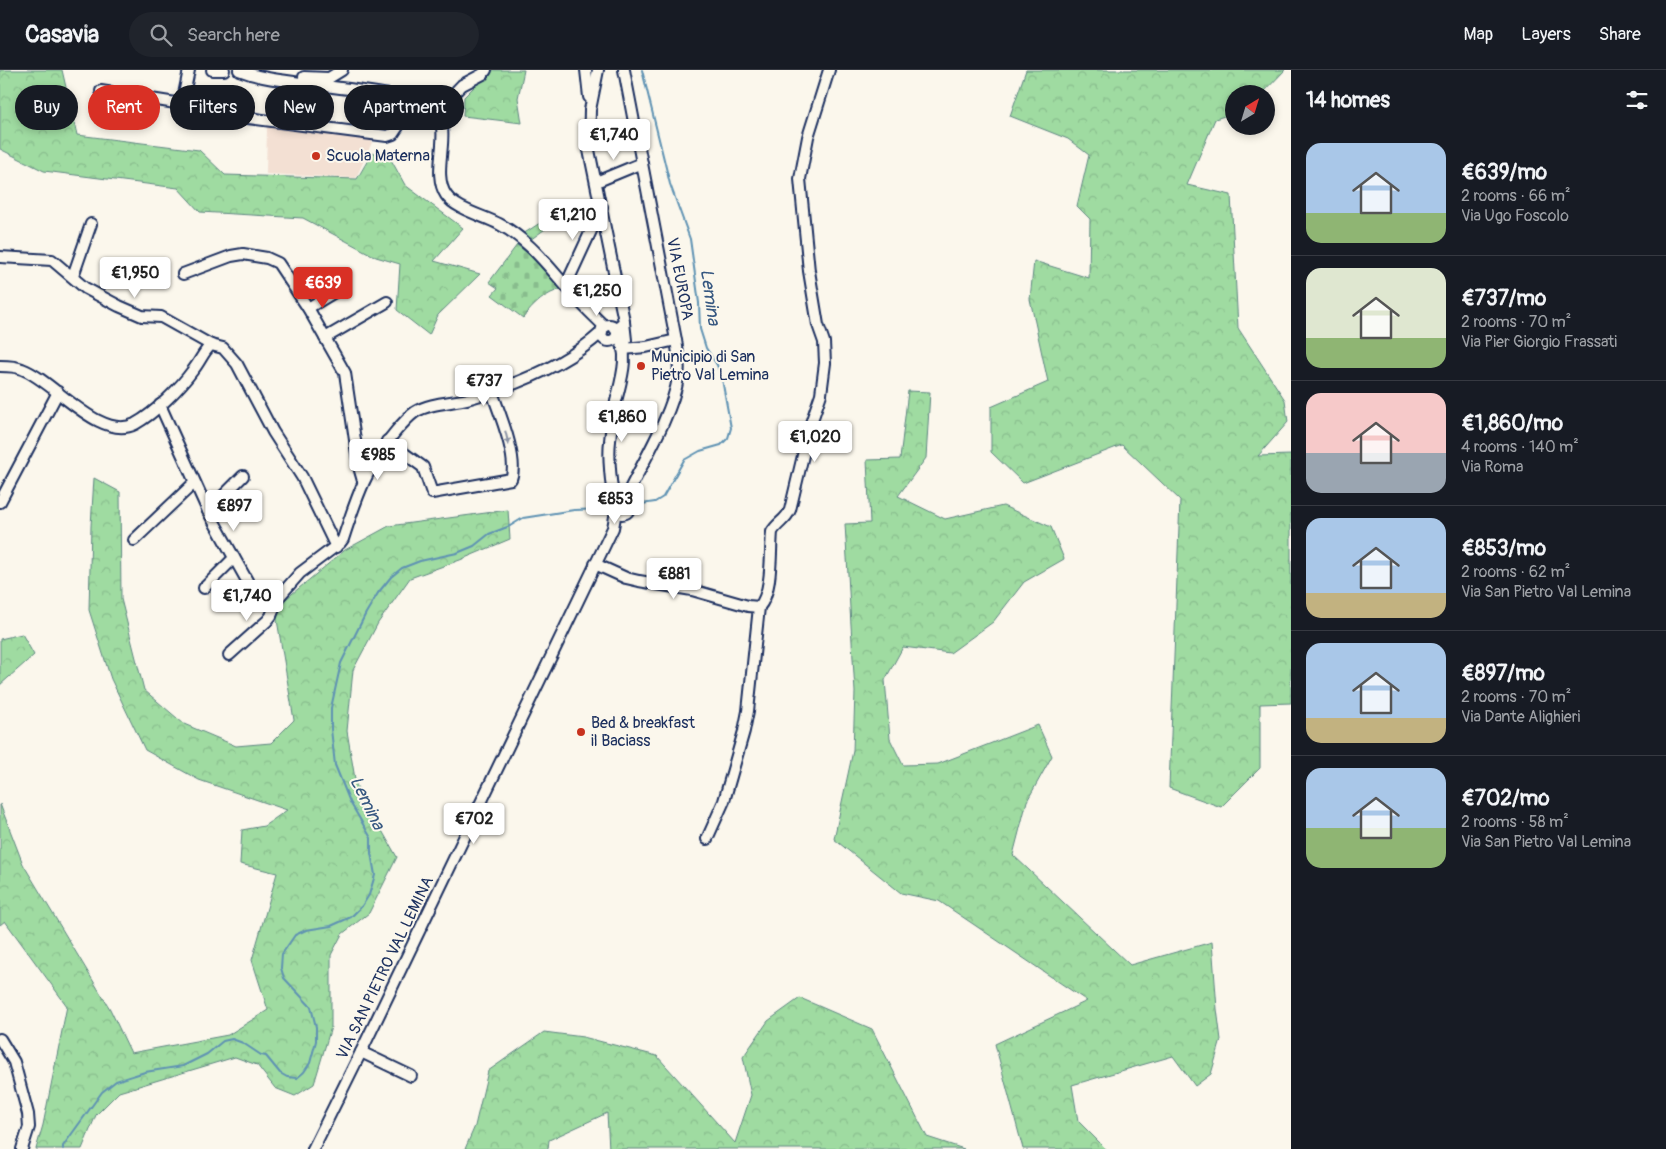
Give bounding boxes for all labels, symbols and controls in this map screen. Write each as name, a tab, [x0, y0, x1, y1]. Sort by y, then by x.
search box	[129, 12, 479, 57]
text: Casavia	[25, 20, 99, 49]
icon: search	[147, 21, 175, 49]
text: Search here	[187, 23, 280, 47]
text: Map	[1464, 23, 1493, 46]
text: Layers	[1521, 23, 1571, 46]
text: Share	[1599, 23, 1641, 46]
chip: Buy	[15, 85, 78, 130]
chip: Rent	[88, 85, 160, 130]
chip: Filters	[170, 85, 255, 130]
chip: New	[265, 85, 334, 130]
chip: Apartment	[344, 85, 464, 130]
north arrow	[1225, 85, 1275, 135]
map controls	[1225, 85, 1275, 135]
icon: filters	[1623, 86, 1651, 114]
text: 14 homes	[1306, 87, 1390, 114]
pin: €1,740	[573, 118, 655, 161]
text: €1,740	[589, 125, 639, 145]
place label: Scuola Materna	[326, 146, 430, 166]
marker: Scuola Materna	[310, 150, 322, 162]
text: €639/mo	[1461, 159, 1547, 186]
icon: home	[1346, 163, 1406, 223]
text: 2 rooms · 66 m²	[1461, 186, 1571, 206]
pin: €1,210	[532, 198, 614, 241]
text: €1,210	[549, 205, 597, 225]
text: Via Ugo Foscolo	[1461, 206, 1569, 226]
street label: VIA EUROPA	[662, 236, 698, 322]
pin: €1,950	[94, 256, 176, 299]
text: €1,950	[111, 263, 159, 283]
pin: €639	[293, 266, 353, 309]
water label: Lemina	[695, 267, 726, 328]
text: €639	[304, 273, 342, 293]
pin: €1,250	[556, 274, 638, 317]
text: €1,250	[572, 281, 622, 301]
text: €737/mo	[1461, 285, 1546, 312]
icon: home	[1346, 288, 1406, 348]
text: 2 rooms · 70 m²	[1461, 312, 1571, 332]
text: Via Pier Giorgio Frassati	[1461, 332, 1617, 352]
place label: Municipio di San Pietro Val Lemina	[651, 347, 769, 385]
marker: Municipio di San Pietro Val Lemina	[635, 360, 647, 372]
pin: €737	[454, 364, 514, 407]
text: €737	[466, 371, 502, 391]
pin: €1,860	[581, 400, 663, 443]
text: €1,860	[597, 407, 647, 427]
text: €1,860/mo	[1461, 410, 1563, 437]
icon: home	[1346, 413, 1406, 473]
pin: €1,020	[774, 420, 856, 463]
text: €1,020	[789, 427, 841, 447]
one-way arrow	[504, 431, 512, 446]
text: 4 rooms · 140 m²	[1461, 437, 1579, 457]
pin: €985	[348, 438, 408, 481]
text: €985	[360, 445, 396, 465]
text: Via Roma	[1461, 457, 1523, 477]
pin: €853	[585, 482, 645, 525]
text: €853	[597, 489, 633, 509]
pin: €897	[204, 490, 264, 532]
text: €897	[216, 496, 252, 516]
text: €853/mo	[1461, 535, 1546, 562]
icon: home	[1346, 538, 1406, 598]
pin: €881	[644, 558, 704, 600]
text: 2 rooms · 62 m²	[1461, 562, 1570, 582]
text: €881	[658, 564, 690, 584]
pin: €1,740	[206, 580, 288, 622]
text: Via San Pietro Val Lemina	[1461, 582, 1631, 602]
text: €1,740	[222, 586, 272, 606]
text: €897/mo	[1461, 660, 1545, 687]
icon: home	[1346, 663, 1406, 723]
text: 2 rooms · 70 m²	[1461, 687, 1571, 707]
text: Via Dante Alighieri	[1461, 707, 1580, 727]
place label: Bed & breakfast il Baciass	[591, 713, 695, 751]
marker: Bed & breakfast il Baciass	[575, 726, 587, 738]
water label: Lemina	[344, 773, 390, 835]
text: €702/mo	[1461, 785, 1550, 812]
icon: home	[1346, 788, 1406, 848]
pin: €702	[444, 802, 504, 845]
text: €702	[455, 809, 493, 829]
text: 2 rooms · 58 m²	[1461, 812, 1569, 832]
text: Via San Pietro Val Lemina	[1461, 832, 1631, 852]
street label: VIA SAN PIETRO VAL LEMINA	[332, 873, 438, 1063]

